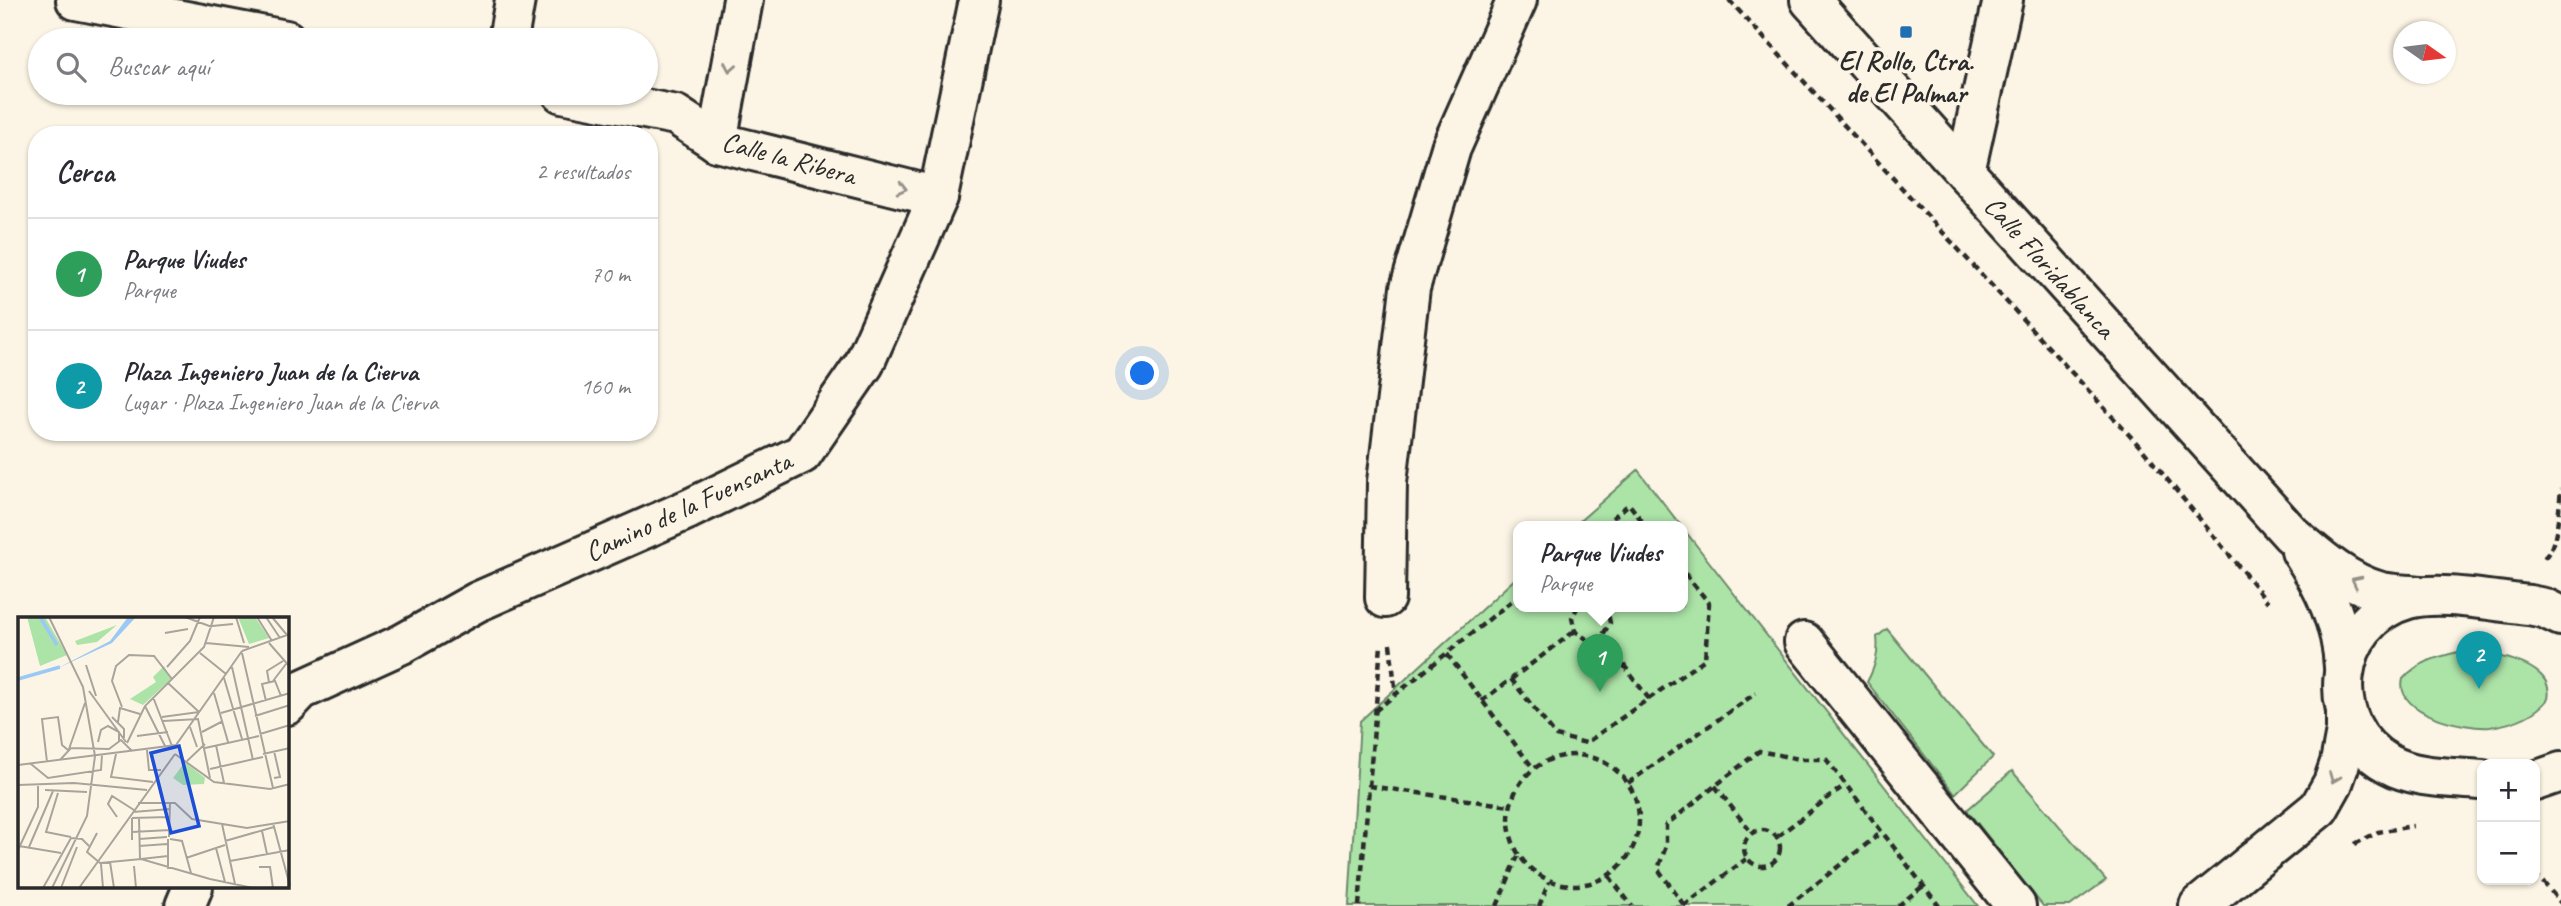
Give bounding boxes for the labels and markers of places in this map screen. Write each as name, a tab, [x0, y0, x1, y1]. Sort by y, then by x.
marker: El Rollo, Ctra. de El Palmar	[1898, 24, 1914, 40]
place label: El Rollo, Ctra. de El Palmar	[1838, 43, 1974, 110]
pin: 2	[2456, 631, 2502, 689]
pin: 1	[1577, 634, 1623, 692]

